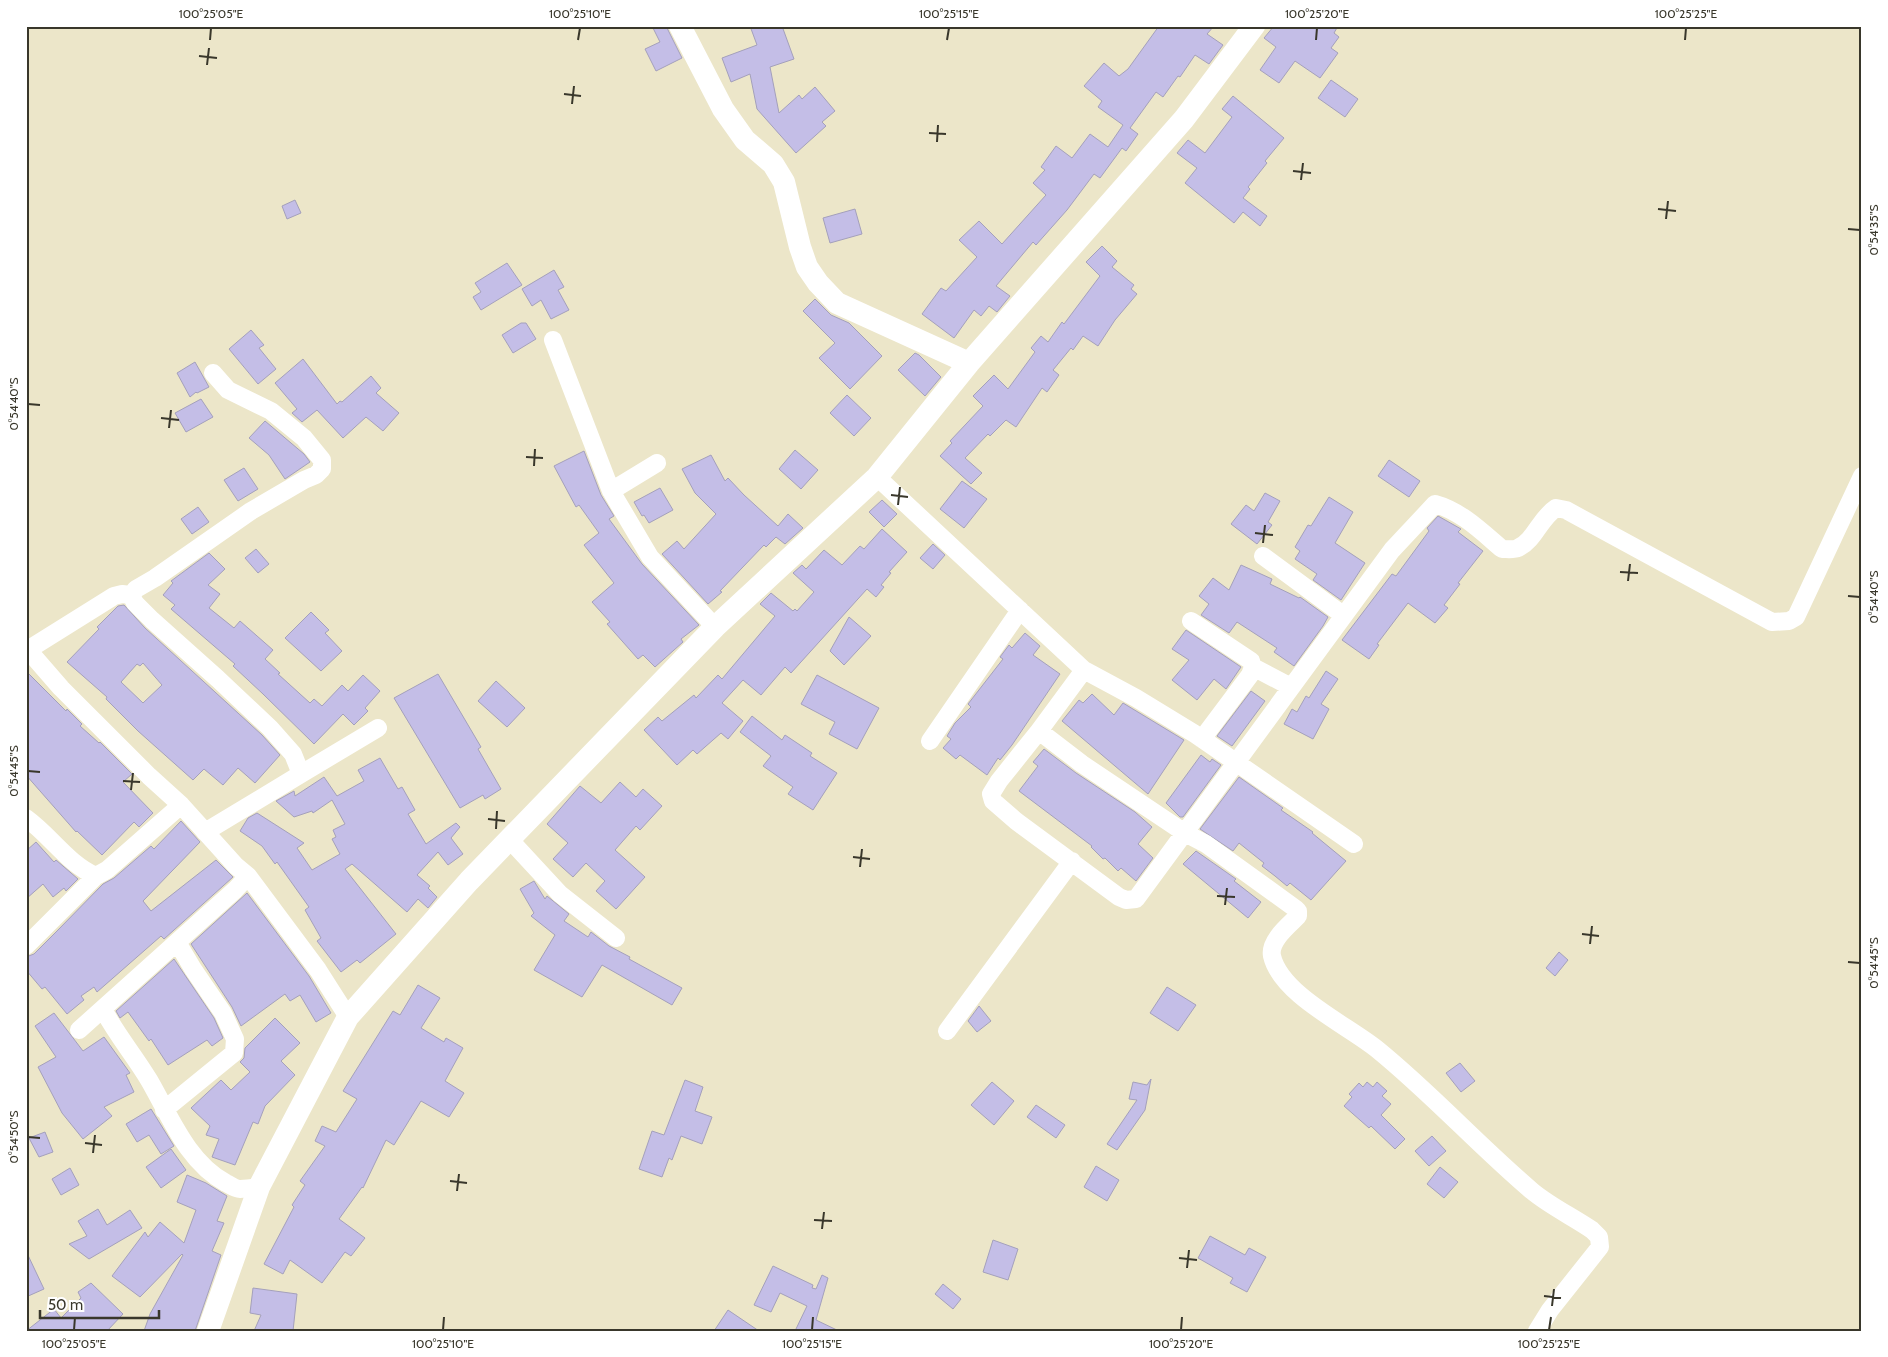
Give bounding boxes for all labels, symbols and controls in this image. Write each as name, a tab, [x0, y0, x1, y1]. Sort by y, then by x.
text: 100°25'05"E	[179, 6, 244, 21]
text: 100°25'10"E	[549, 6, 611, 21]
text: 100°25'15"E	[919, 6, 979, 21]
text: 100°25'20"E	[1285, 6, 1349, 21]
text: 100°25'25"E	[1655, 6, 1717, 21]
text: 0°54'35"S	[1866, 204, 1881, 256]
text: 0°54'40"S	[6, 377, 21, 431]
text: 0°54'40"S	[1866, 570, 1881, 624]
text: 0°54'45"S	[6, 745, 21, 797]
text: 0°54'45"S	[1866, 937, 1881, 989]
text: 0°54'50"S	[6, 1111, 21, 1163]
scale bar	[40, 1287, 159, 1319]
text: 50 m	[48, 1296, 83, 1314]
text: 100°25'05"E	[42, 1336, 107, 1351]
text: 100°25'10"E	[412, 1336, 474, 1351]
text: 100°25'15"E	[782, 1336, 842, 1351]
text: 100°25'20"E	[1149, 1336, 1213, 1351]
text: 100°25'25"E	[1518, 1336, 1580, 1351]

